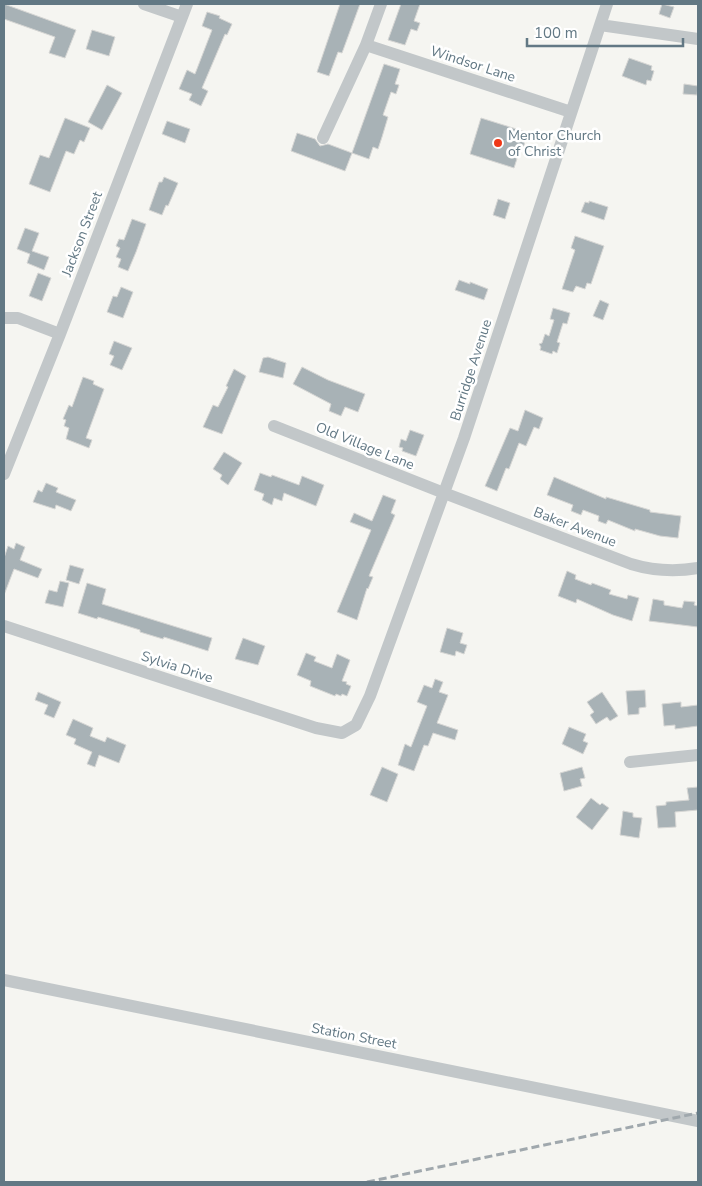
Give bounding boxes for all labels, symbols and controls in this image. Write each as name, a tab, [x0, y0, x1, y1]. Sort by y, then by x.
scale bar	[527, 15, 683, 47]
text: 100 m	[534, 23, 578, 43]
street label: Windsor Lane	[428, 41, 518, 87]
place label: Mentor Church of Christ	[508, 126, 601, 161]
marker: Mentor Church of Christ	[492, 137, 504, 149]
street label: Jackson Street	[57, 189, 107, 280]
street label: Burridge Avenue	[446, 317, 496, 423]
street label: Old Village Lane	[313, 418, 417, 474]
street label: Baker Avenue	[531, 502, 619, 552]
street label: Sylvia Drive	[139, 646, 215, 688]
street label: Station Street	[310, 1018, 398, 1054]

